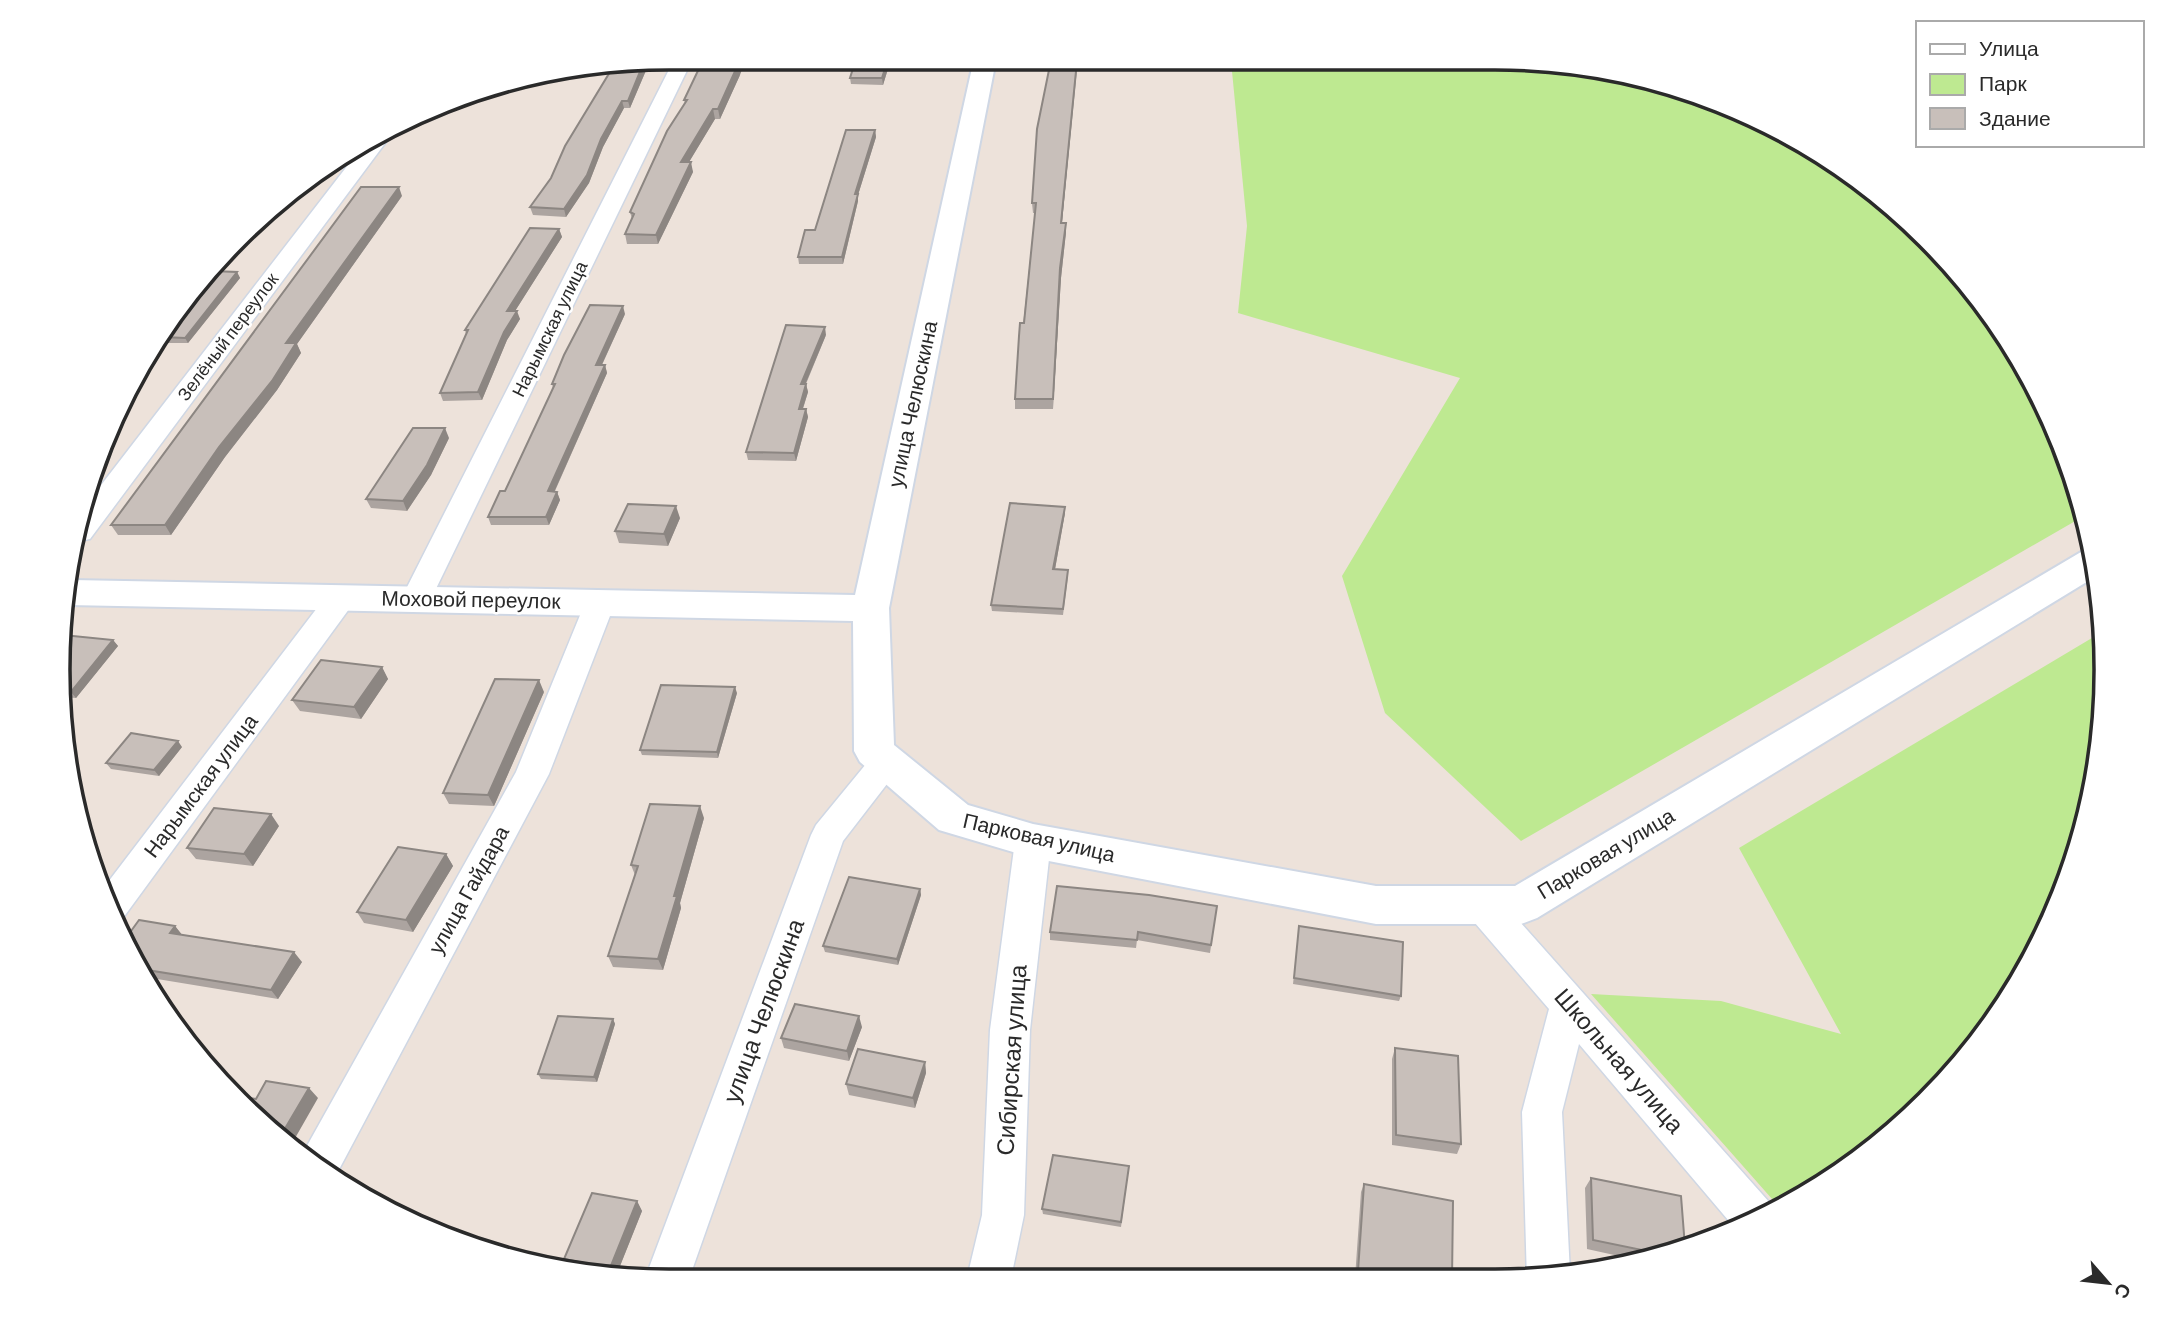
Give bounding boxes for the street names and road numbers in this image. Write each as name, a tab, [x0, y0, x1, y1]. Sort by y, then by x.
street label: Нарымская улица	[507, 256, 592, 400]
street label: Зелёный переулок	[172, 268, 282, 405]
street label: улица Челюскина	[882, 318, 941, 489]
street label: Моховой переулок	[381, 584, 562, 613]
street label: Нарымская улица	[138, 708, 262, 862]
street label: Парковая улица	[1532, 802, 1679, 903]
street label: Парковая улица	[961, 807, 1118, 866]
street label: улица Гайдара	[422, 820, 513, 958]
street label: улица Челюскина	[716, 914, 810, 1107]
street label: Сибирская улица	[989, 963, 1032, 1156]
street label: Школьная улица	[1549, 982, 1691, 1139]

